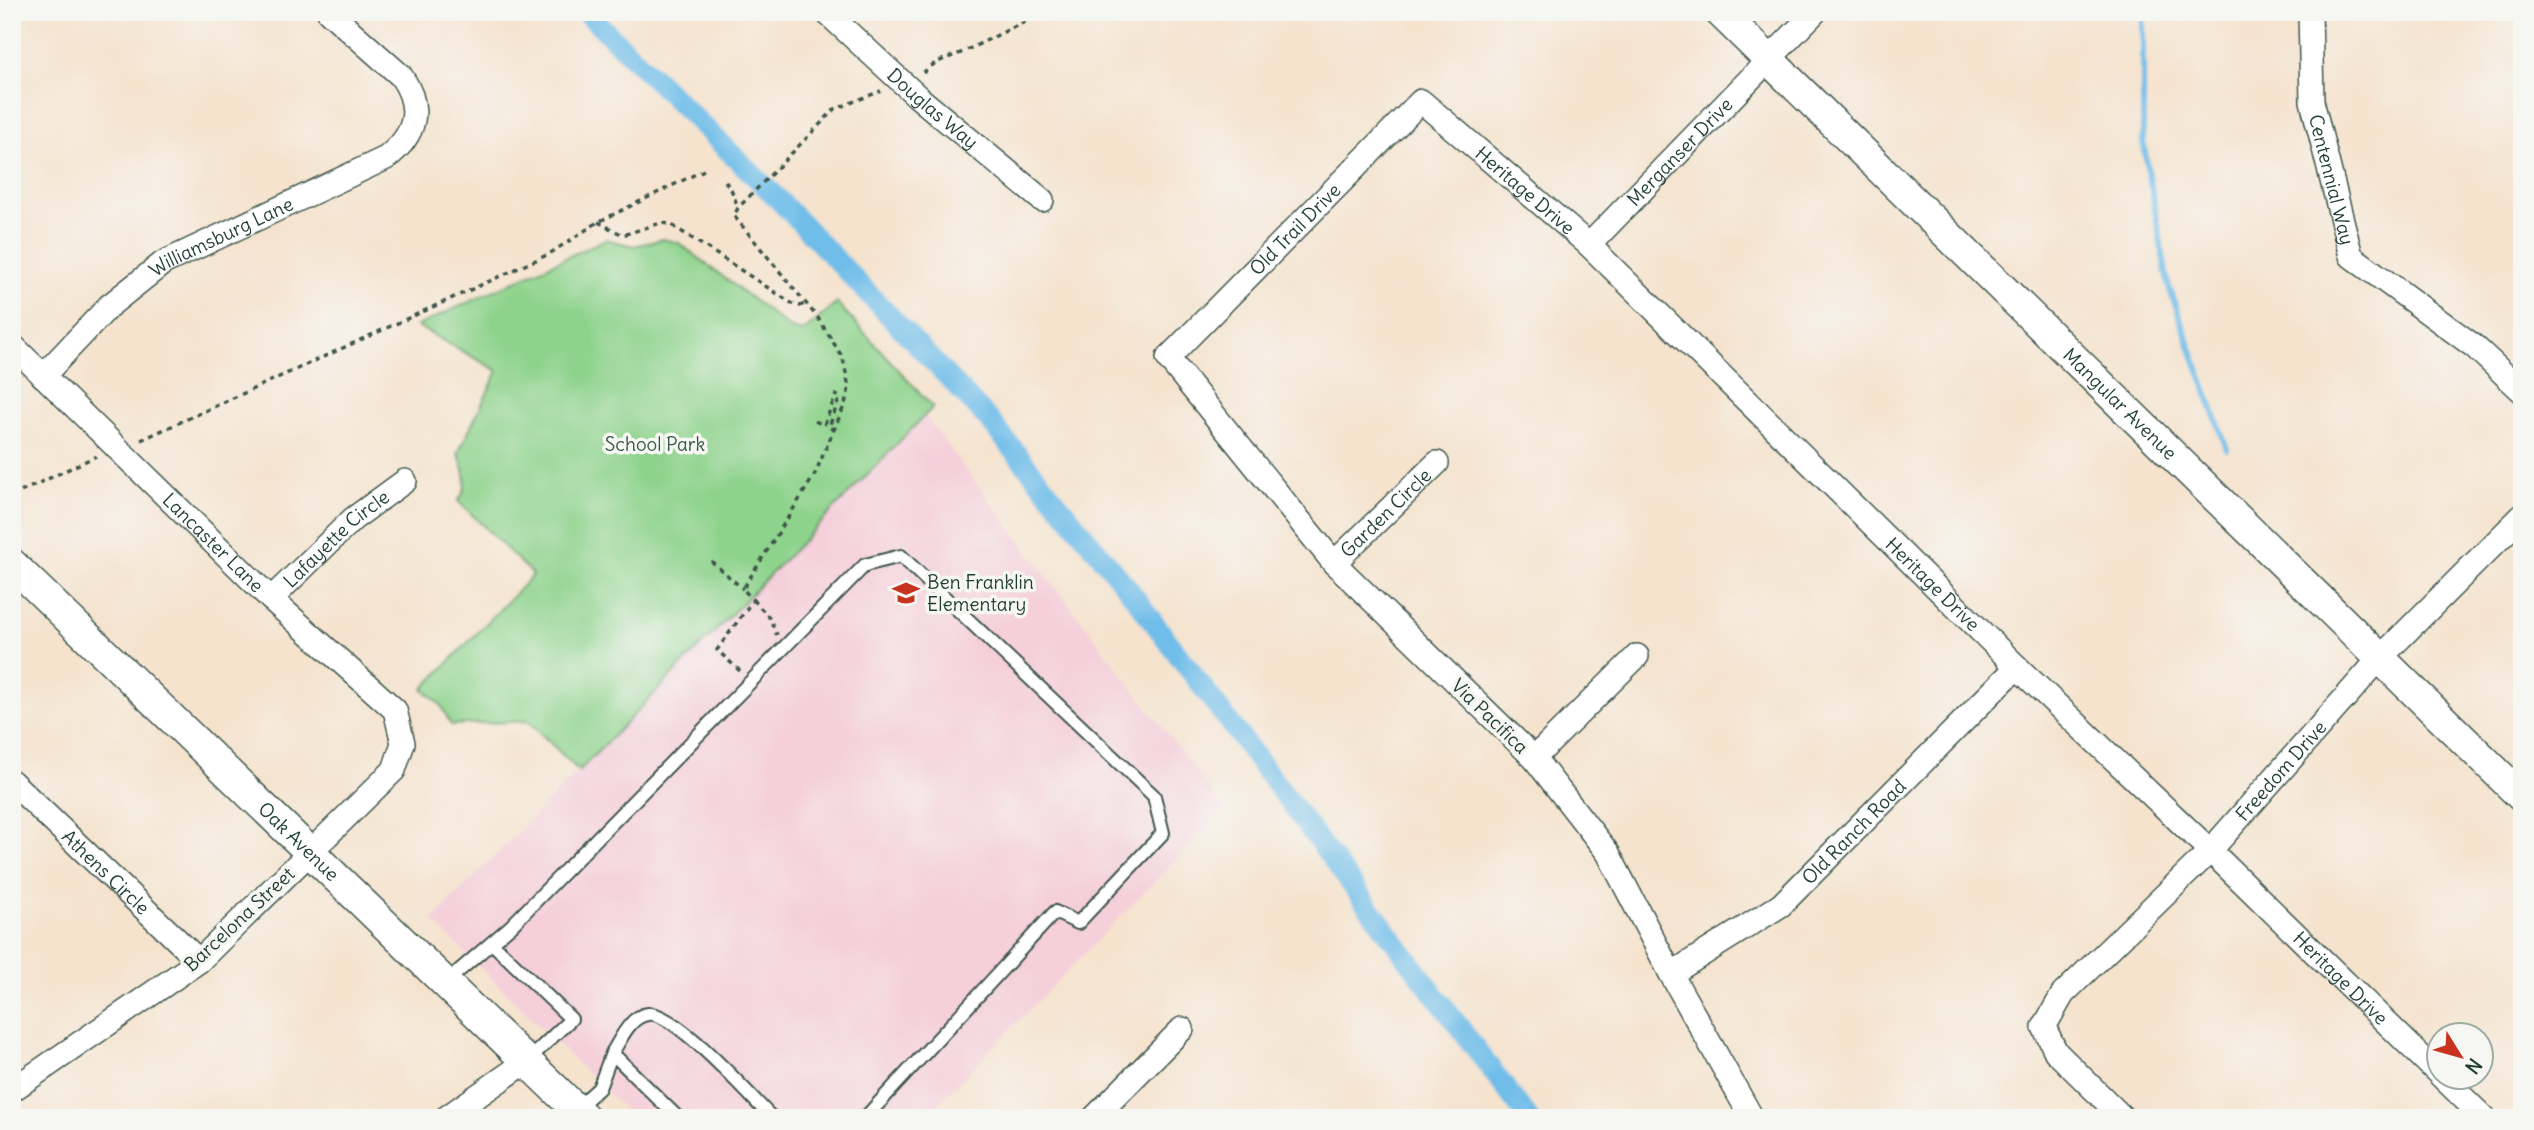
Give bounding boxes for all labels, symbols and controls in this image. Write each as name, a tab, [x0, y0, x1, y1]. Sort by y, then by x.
street label: Douglas Way	[882, 63, 983, 154]
street label: Merganser Drive	[1622, 92, 1737, 211]
street label: Centennial Way	[2304, 112, 2360, 247]
street label: Heritage Drive	[1471, 141, 1580, 240]
street label: Old Trail Drive	[1244, 178, 1345, 280]
street label: Williamsburg Lane	[144, 192, 297, 282]
street label: Mangular Avenue	[2058, 343, 2182, 465]
park label: School Park	[605, 432, 706, 456]
street label: Garden Circle	[1335, 463, 1436, 562]
street label: Lafayette Circle	[278, 485, 394, 592]
street label: Lancaster Lane	[158, 488, 269, 597]
street label: Heritage Drive	[1881, 532, 1985, 636]
place label: Ben Franklin Elementary	[927, 570, 1034, 616]
school or university icon: Ben Franklin Elementary	[891, 578, 921, 608]
street label: Via Pacifica	[1446, 673, 1534, 759]
street label: Freedom Drive	[2230, 716, 2331, 826]
street label: Old Ranch Road	[1796, 774, 1911, 889]
street label: Oak Avenue	[253, 797, 344, 886]
street label: Athens Circle	[57, 824, 155, 919]
street label: Barcelona Street	[179, 862, 299, 976]
street label: Heritage Drive	[2288, 926, 2393, 1030]
north arrow	[2426, 1021, 2496, 1092]
text: N	[2460, 1054, 2487, 1079]

